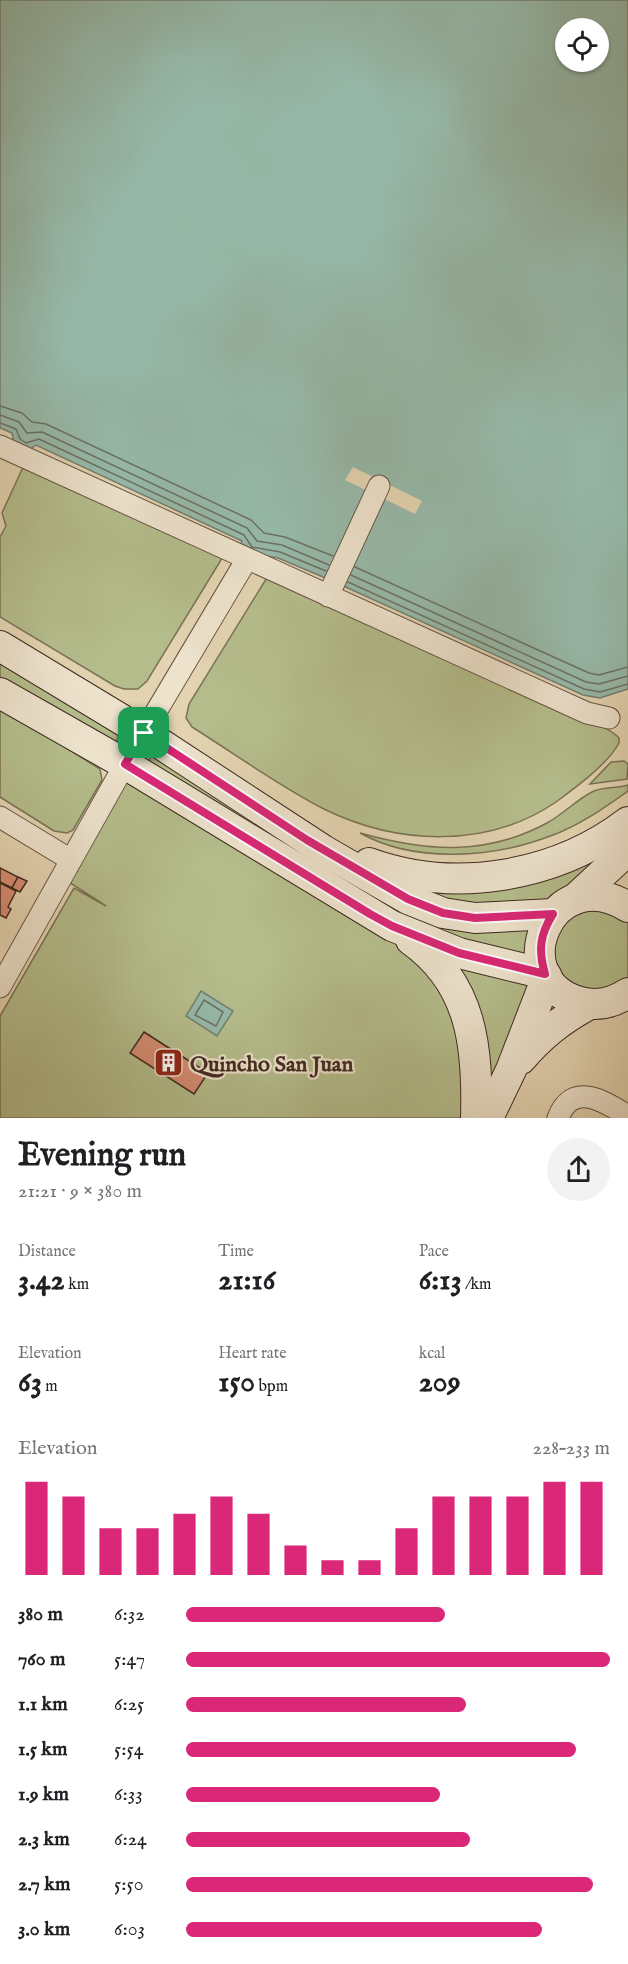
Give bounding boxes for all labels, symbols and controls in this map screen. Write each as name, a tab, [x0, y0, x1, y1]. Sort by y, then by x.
map controls	[555, 18, 609, 72]
button: locate	[555, 18, 609, 72]
pin	[118, 707, 169, 758]
icon: arrive	[127, 716, 160, 749]
building icon: Quincho San Juan	[153, 1047, 185, 1079]
place label: Quincho San Juan	[190, 1051, 353, 1079]
text: Evening run	[18, 1135, 186, 1177]
button: share	[547, 1138, 610, 1201]
text: 21:21 · 9 × 380 m	[18, 1179, 142, 1204]
text: Distance	[18, 1242, 76, 1262]
text: Time	[218, 1242, 254, 1262]
text: Pace	[419, 1242, 449, 1262]
text: 3.42	[18, 1262, 65, 1300]
text: 21:16	[218, 1262, 275, 1300]
text: 6:13	[419, 1262, 462, 1300]
text: km	[65, 1275, 89, 1295]
text: /km	[462, 1275, 491, 1295]
text: Elevation	[18, 1344, 81, 1364]
text: Heart rate	[218, 1344, 287, 1364]
text: kcal	[419, 1344, 445, 1364]
text: 63	[18, 1364, 42, 1402]
text: 150	[218, 1364, 255, 1402]
text: 209	[419, 1364, 461, 1402]
text: m	[42, 1377, 58, 1397]
text: bpm	[255, 1377, 288, 1397]
text: Elevation	[18, 1436, 97, 1461]
text: 228–233 m	[533, 1436, 610, 1461]
text: 380 m	[18, 1602, 63, 1627]
text: 6:32	[114, 1602, 145, 1627]
text: 760 m	[18, 1647, 65, 1672]
text: 5:47	[114, 1647, 145, 1672]
text: 1.1 km	[18, 1692, 68, 1717]
text: 6:25	[114, 1692, 144, 1717]
text: 1.5 km	[18, 1737, 68, 1762]
text: 5:54	[114, 1737, 143, 1762]
text: 1.9 km	[18, 1782, 69, 1807]
text: 6:33	[114, 1782, 143, 1807]
text: 2.3 km	[18, 1827, 70, 1852]
text: 6:24	[114, 1827, 147, 1852]
text: 2.7 km	[18, 1872, 71, 1897]
text: 5:50	[114, 1872, 144, 1897]
text: 3.0 km	[18, 1917, 70, 1942]
text: 6:03	[114, 1917, 145, 1942]

